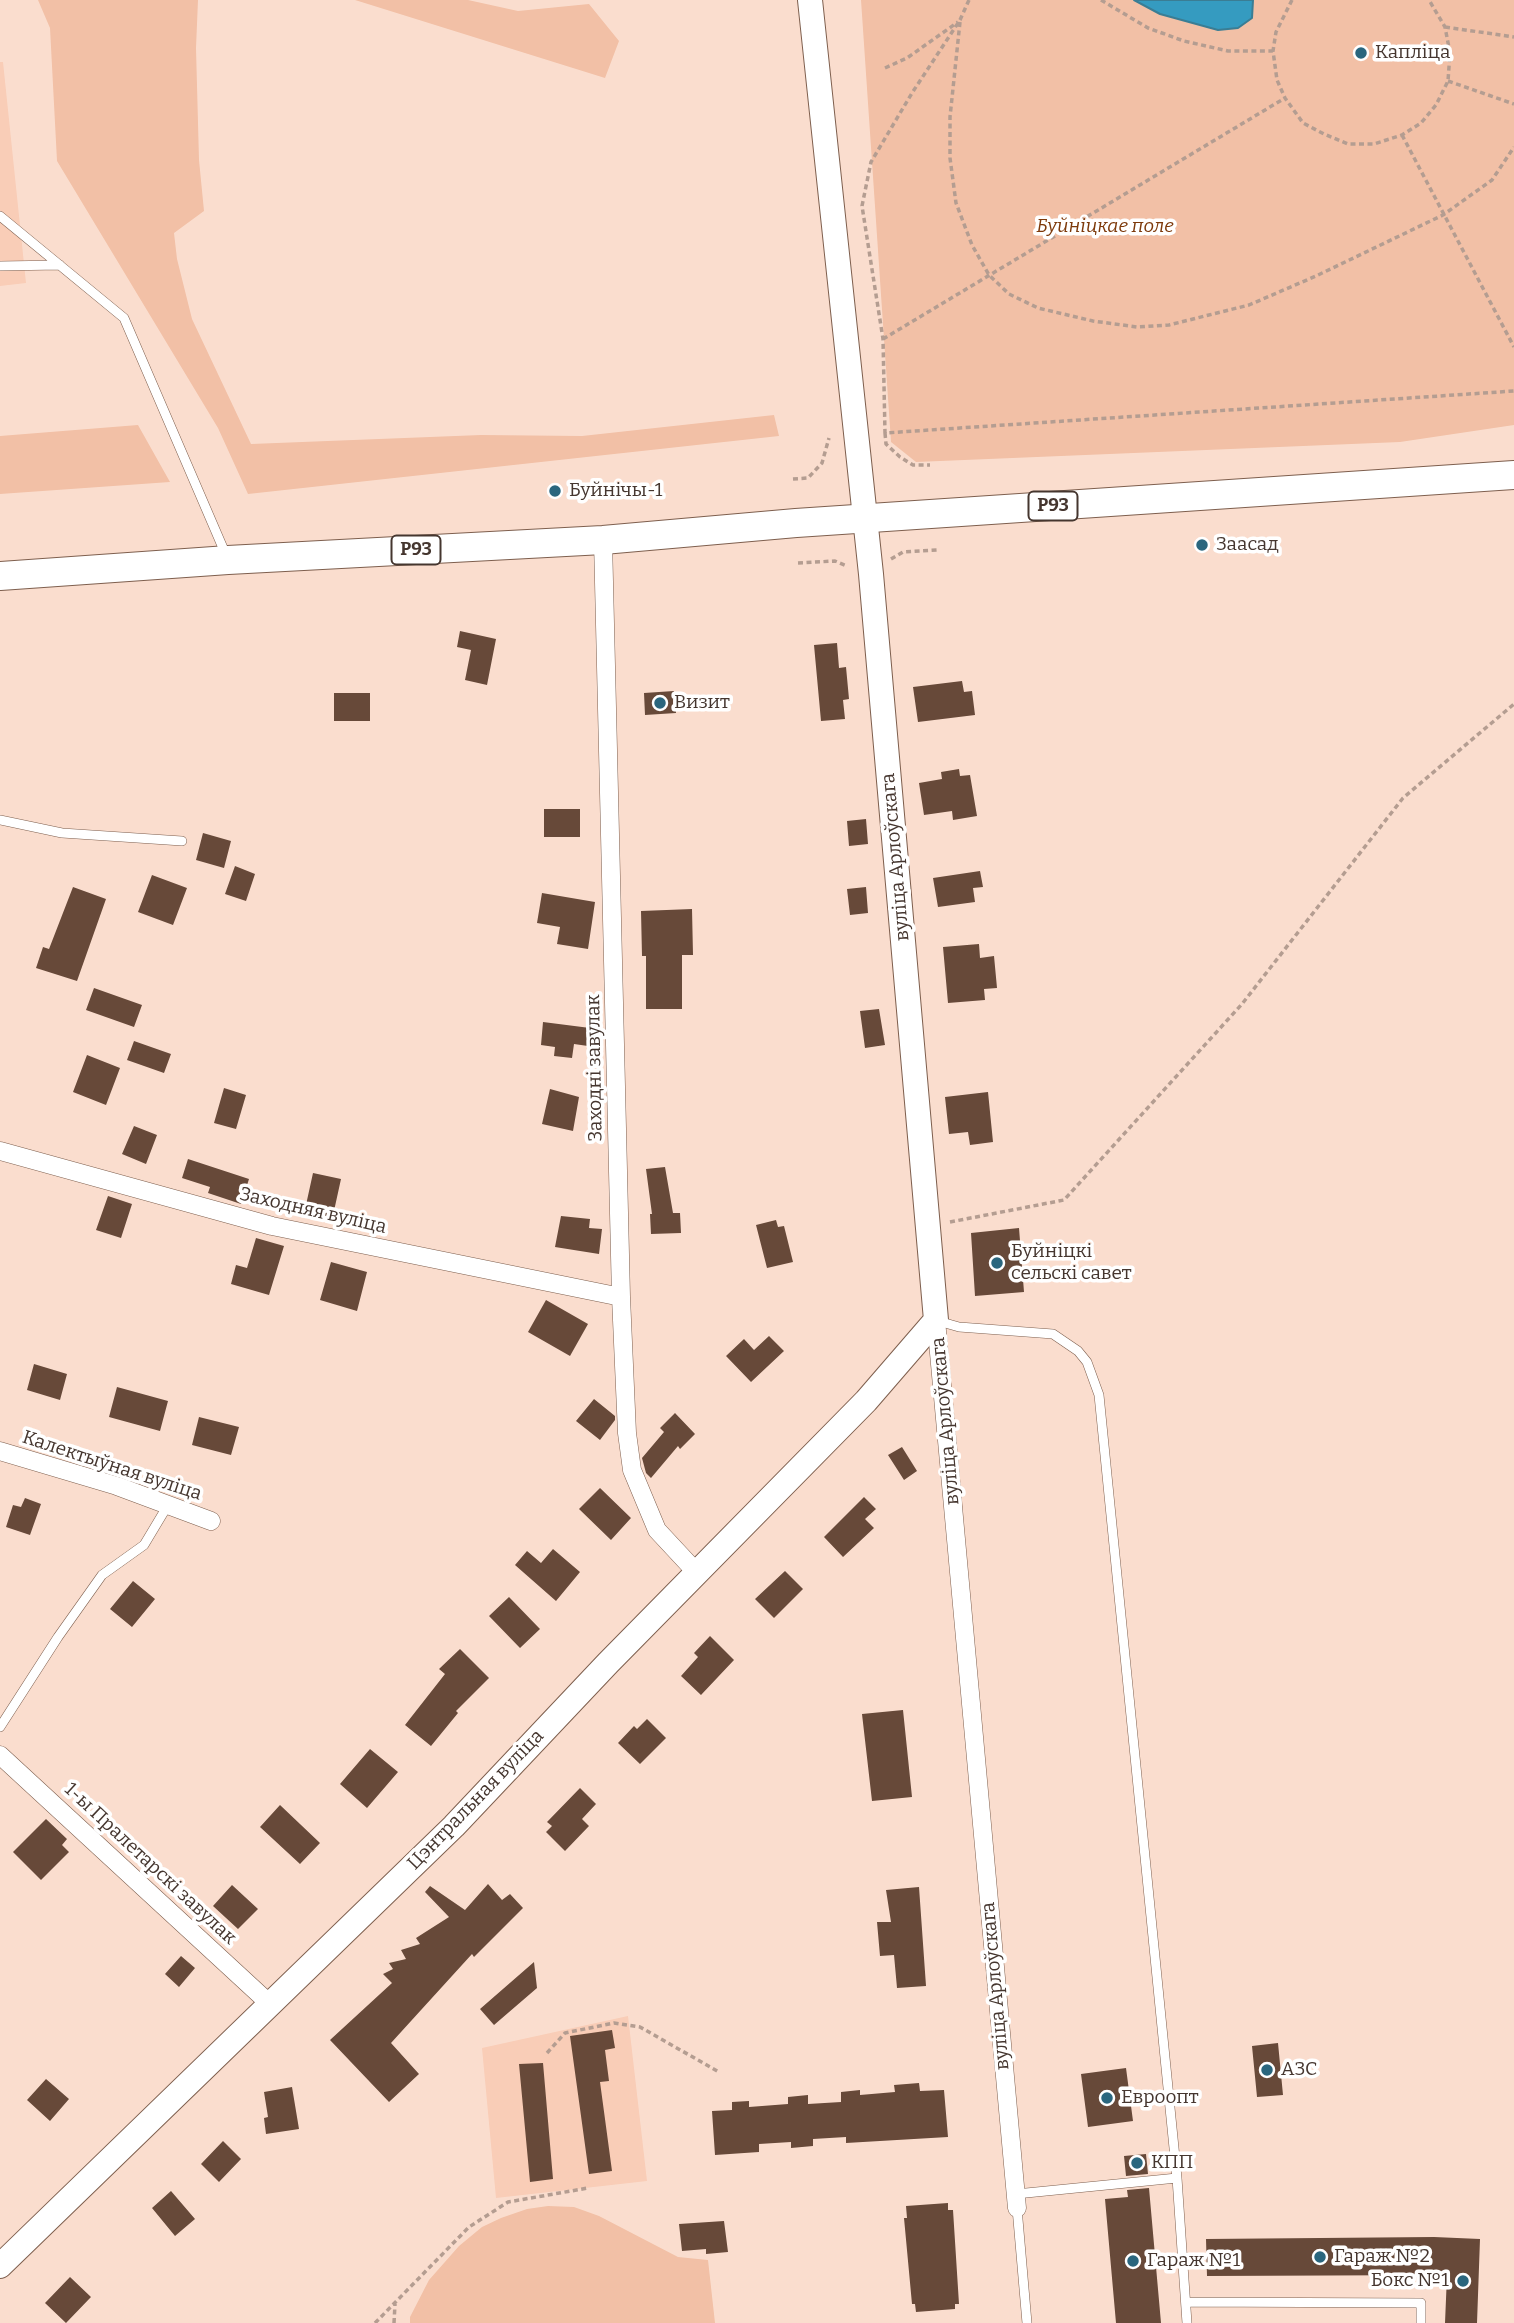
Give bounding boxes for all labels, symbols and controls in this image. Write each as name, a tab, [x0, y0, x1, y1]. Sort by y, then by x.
place label: Капліца	[1375, 42, 1450, 64]
marker: Капліца	[1353, 45, 1369, 61]
park label: Буйніцкае поле	[1036, 216, 1174, 238]
place label: Буйнічы-1	[569, 480, 662, 502]
marker: Буйнічы-1	[547, 483, 563, 499]
road number: Р93	[1028, 492, 1078, 520]
place label: Заасад	[1216, 534, 1279, 556]
road number: Р93	[392, 536, 440, 564]
marker: Заасад	[1194, 537, 1210, 553]
place label: Визит	[674, 692, 730, 714]
marker: Визит	[652, 695, 668, 711]
street label: вуліца Арлоўскага	[877, 772, 915, 942]
street label: Заходні завулак	[582, 994, 608, 1142]
street label: Заходняя вуліца	[237, 1183, 389, 1239]
place label: Буйніцкі сельскі савет	[1011, 1241, 1132, 1285]
marker: Буйніцкі сельскі савет	[989, 1255, 1005, 1271]
street label: вуліца Арлоўскага	[927, 1336, 965, 1506]
street label: Калектыўная вуліца	[19, 1426, 205, 1506]
street label: Цэнтральная вуліца	[403, 1725, 549, 1875]
street label: 1-ы Пралетарскі завулак	[59, 1778, 241, 1950]
street label: вуліца Арлоўскага	[977, 1901, 1015, 2071]
place label: АЗС	[1281, 2059, 1317, 2081]
marker: АЗС	[1259, 2062, 1275, 2078]
place label: Евроопт	[1121, 2087, 1198, 2109]
marker: Евроопт	[1099, 2090, 1115, 2106]
place label: КПП	[1151, 2152, 1193, 2174]
marker: КПП	[1129, 2155, 1145, 2171]
place label: Гараж №2	[1334, 2246, 1430, 2268]
marker: Гараж №2	[1312, 2249, 1328, 2265]
place label: Гараж №1	[1147, 2250, 1240, 2272]
marker: Гараж №1	[1125, 2253, 1141, 2269]
place label: Бокс №1	[1371, 2270, 1449, 2292]
marker: Бокс №1	[1455, 2273, 1471, 2289]

